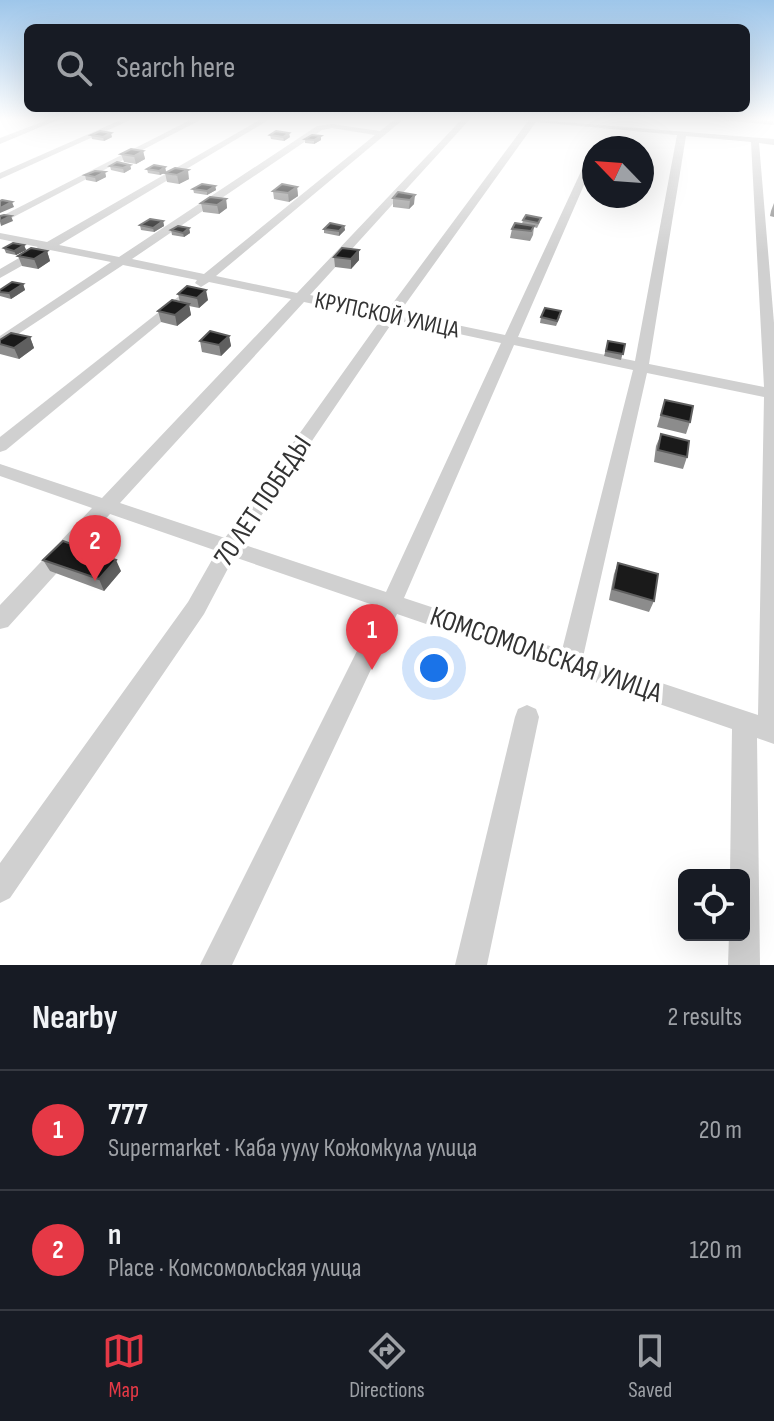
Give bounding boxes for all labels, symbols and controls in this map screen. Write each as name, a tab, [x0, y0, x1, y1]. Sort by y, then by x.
search box	[24, 24, 750, 112]
icon: search	[52, 46, 96, 90]
text: Search here	[116, 50, 235, 86]
north arrow	[582, 136, 654, 208]
street label: КРУПСКОЙ УЛИЦА	[312, 286, 463, 345]
street label: 70 ЛЕТ ПОБЕДЫ	[207, 429, 319, 573]
pin: 2	[69, 515, 121, 581]
street label: КОМСОМОЛЬСКАЯ УЛИЦА	[426, 600, 667, 710]
pin: 1	[346, 604, 398, 670]
your location	[414, 648, 454, 688]
map controls	[678, 869, 750, 941]
button: locate	[678, 869, 750, 941]
text: Nearby	[32, 997, 118, 1038]
text: 2 results	[668, 1002, 742, 1033]
text: 777	[108, 1097, 148, 1133]
text: 1	[53, 1115, 63, 1146]
text: 20 m	[699, 1115, 742, 1146]
text: Supermarket · Каба уулу Кожомкула улица	[108, 1133, 477, 1164]
text: п	[108, 1217, 121, 1253]
text: 2	[52, 1235, 64, 1266]
text: 120 m	[689, 1235, 742, 1266]
text: Place · Комсомольская улица	[108, 1253, 362, 1284]
tab: Map	[102, 1329, 146, 1404]
tab: Directions	[349, 1329, 425, 1404]
tab: Saved	[628, 1329, 672, 1404]

